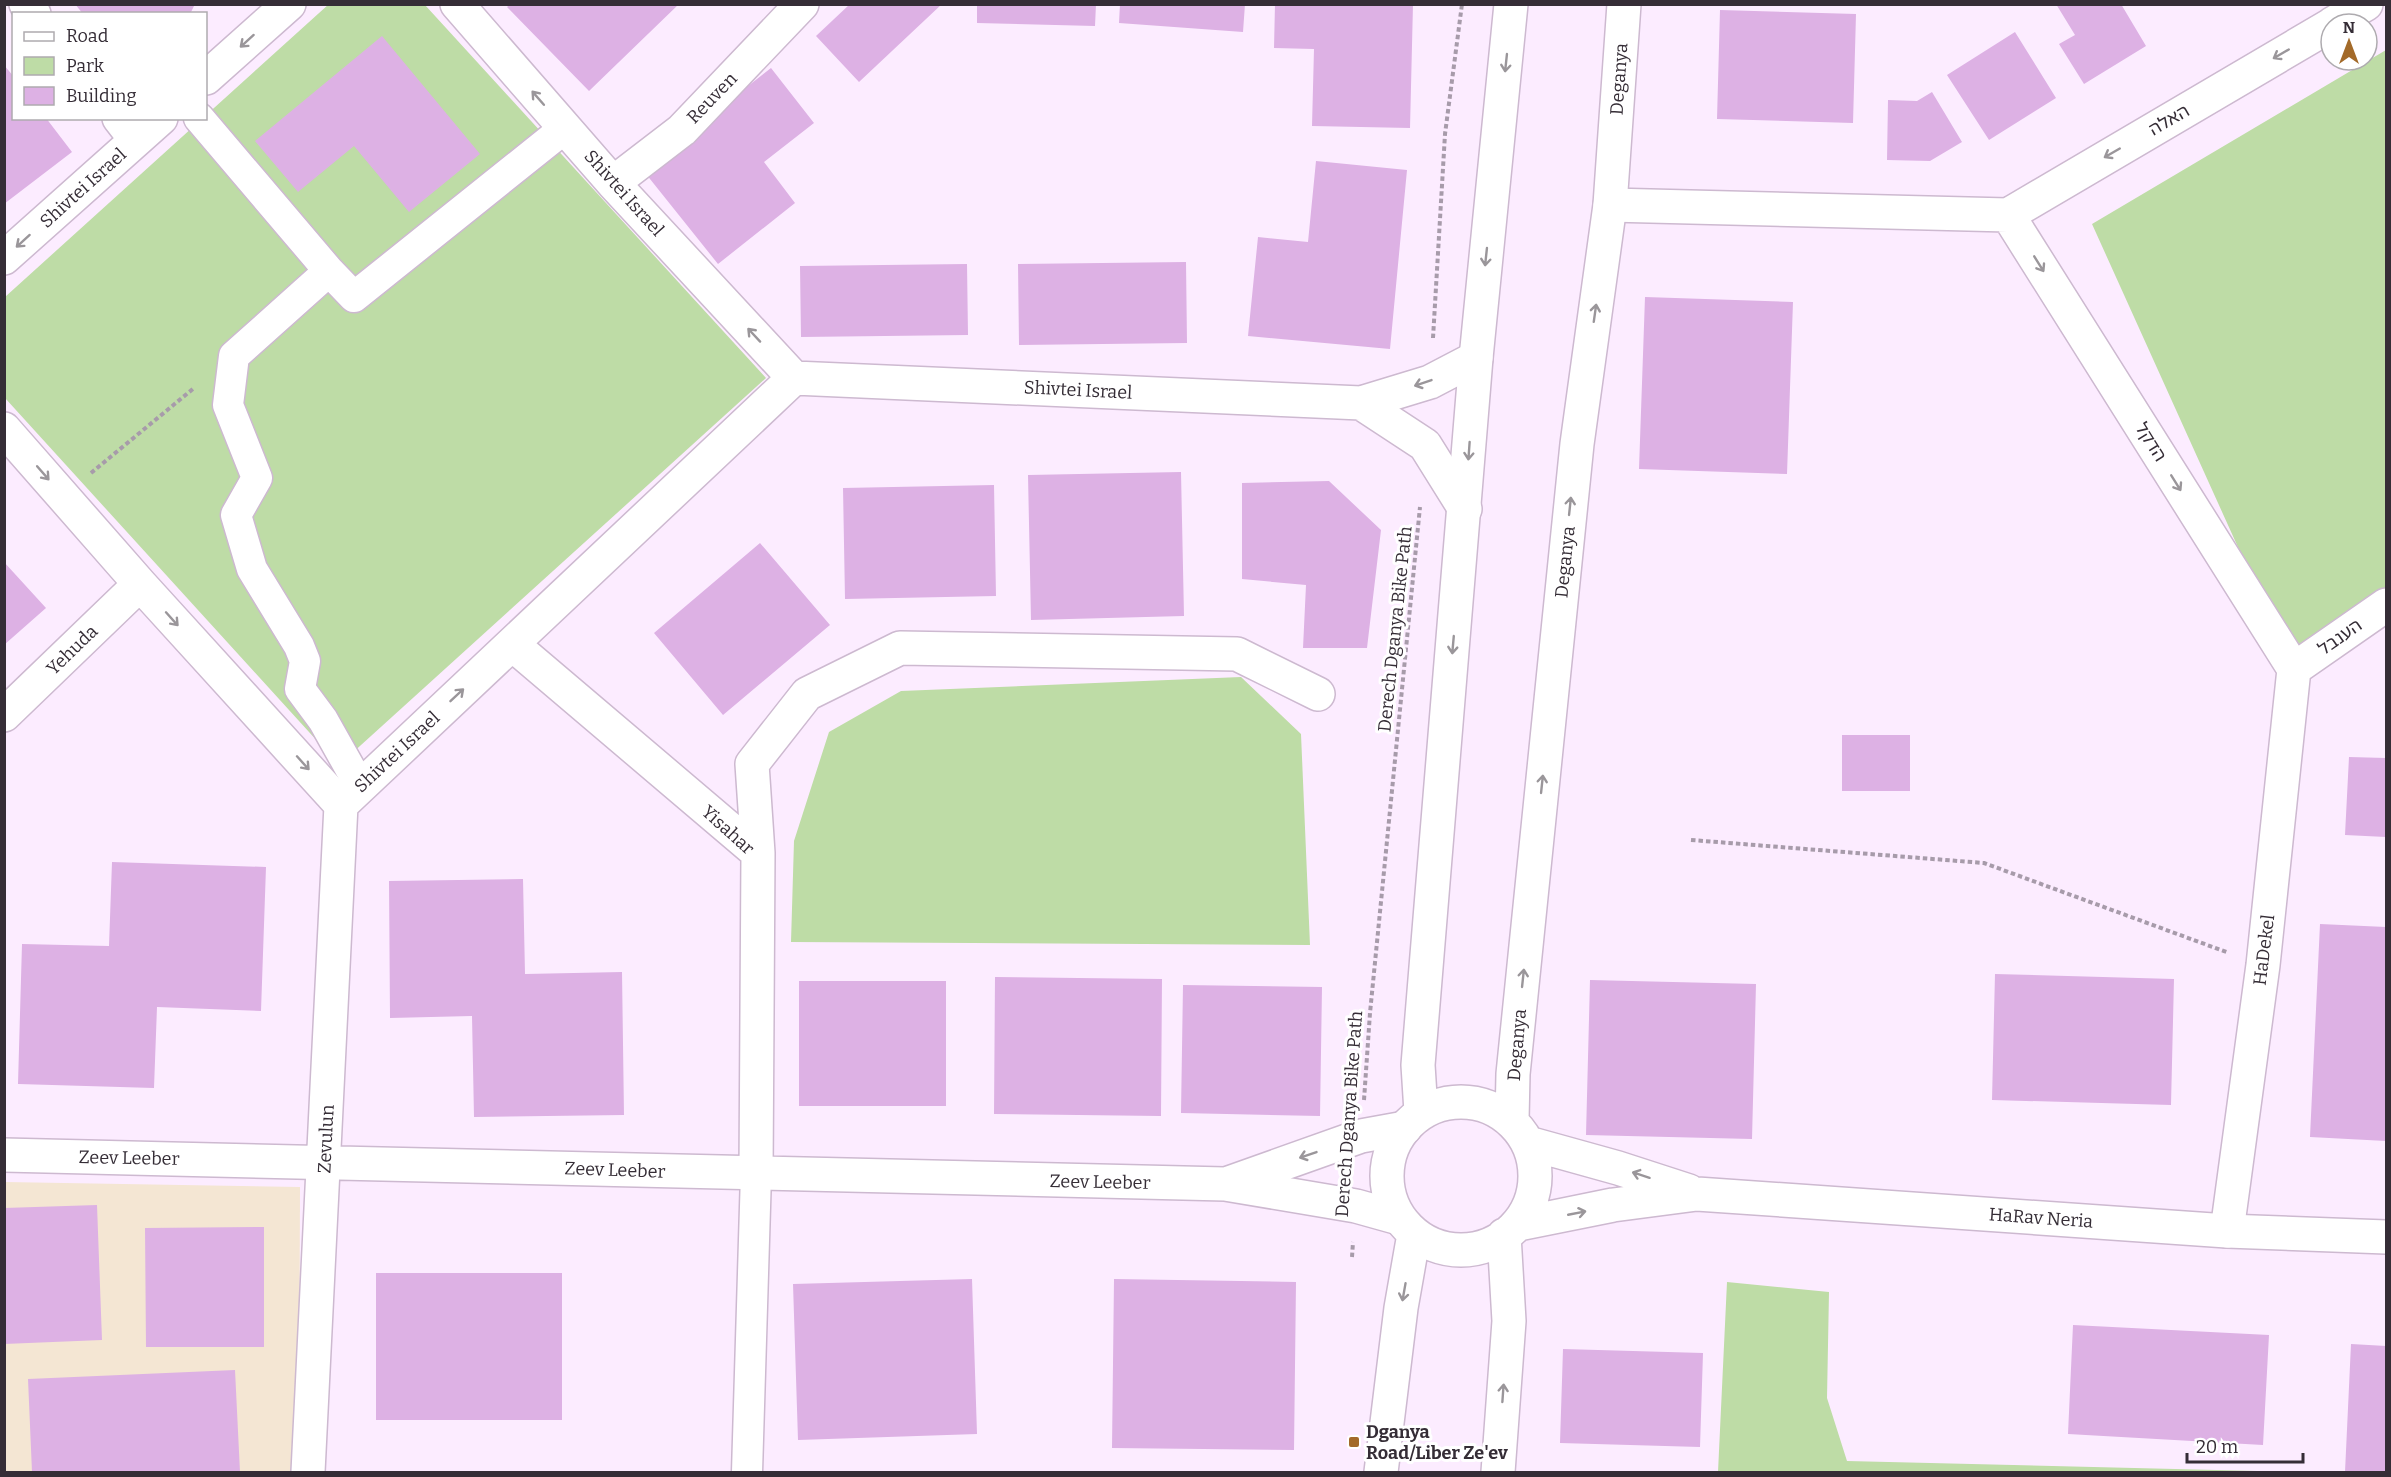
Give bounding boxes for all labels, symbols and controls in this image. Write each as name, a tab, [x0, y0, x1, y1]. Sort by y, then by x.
legend	[12, 12, 207, 120]
north arrow	[2319, 12, 2379, 72]
text: N	[2343, 18, 2355, 37]
text: Road	[66, 25, 109, 47]
one-way arrow	[240, 34, 255, 48]
street label: Deganya	[1606, 42, 1633, 116]
one-way arrow	[2273, 49, 2290, 61]
one-way arrow	[1500, 52, 1511, 72]
text: Park	[66, 55, 105, 77]
street label: Reuven	[682, 67, 742, 128]
text: Building	[66, 85, 137, 107]
one-way arrow	[531, 91, 545, 106]
street label: האלה	[2145, 100, 2193, 140]
street label: Shivtei Israel	[35, 143, 131, 233]
street label: Shivtei Israel	[579, 145, 669, 241]
one-way arrow	[2104, 148, 2121, 160]
one-way arrow	[16, 234, 31, 248]
one-way arrow	[1480, 246, 1491, 266]
one-way arrow	[2033, 255, 2045, 272]
one-way arrow	[1589, 304, 1600, 323]
one-way arrow	[748, 328, 762, 343]
street label: Shivtei Israel	[1023, 376, 1133, 404]
one-way arrow	[1414, 379, 1433, 390]
street label: הדקל	[2131, 418, 2171, 466]
one-way arrow	[1463, 440, 1474, 460]
one-way arrow	[36, 465, 50, 480]
one-way arrow	[2170, 474, 2182, 491]
one-way arrow	[1565, 497, 1576, 517]
street label: Derech Dganya Bike Path	[1373, 525, 1417, 733]
street label: Deganya	[1550, 525, 1580, 599]
one-way arrow	[165, 611, 179, 626]
street label: הענבל	[2314, 614, 2366, 660]
street label: Yehuda	[42, 620, 102, 680]
one-way arrow	[1447, 635, 1458, 655]
one-way arrow	[449, 688, 464, 702]
street label: Shivtei Israel	[350, 707, 444, 797]
one-way arrow	[296, 756, 310, 771]
one-way arrow	[1537, 775, 1548, 794]
street label: Yisahar	[697, 801, 759, 859]
street label: HaDekel	[2249, 913, 2279, 987]
one-way arrow	[1518, 969, 1529, 988]
street label: Deganya	[1503, 1008, 1531, 1082]
street label: Derech Dganya Bike Path	[1331, 1010, 1367, 1218]
street label: Zevulun	[313, 1103, 339, 1174]
street label: Zeev Leeber	[78, 1146, 180, 1170]
one-way arrow	[1299, 1150, 1318, 1161]
street label: Zeev Leeber	[564, 1157, 666, 1183]
one-way arrow	[1632, 1169, 1651, 1180]
street label: Zeev Leeber	[1049, 1170, 1151, 1194]
street label: HaRav Neria	[1988, 1203, 2094, 1233]
one-way arrow	[1566, 1207, 1586, 1218]
one-way arrow	[1398, 1281, 1409, 1301]
one-way arrow	[1498, 1384, 1509, 1404]
place label: Dganya Road/Liber Ze'ev	[1366, 1421, 1508, 1464]
scale bar	[2187, 1426, 2302, 1464]
marker: Dganya Road/Liber Ze'ev	[1347, 1435, 1361, 1449]
text: 20 m	[2196, 1436, 2238, 1458]

